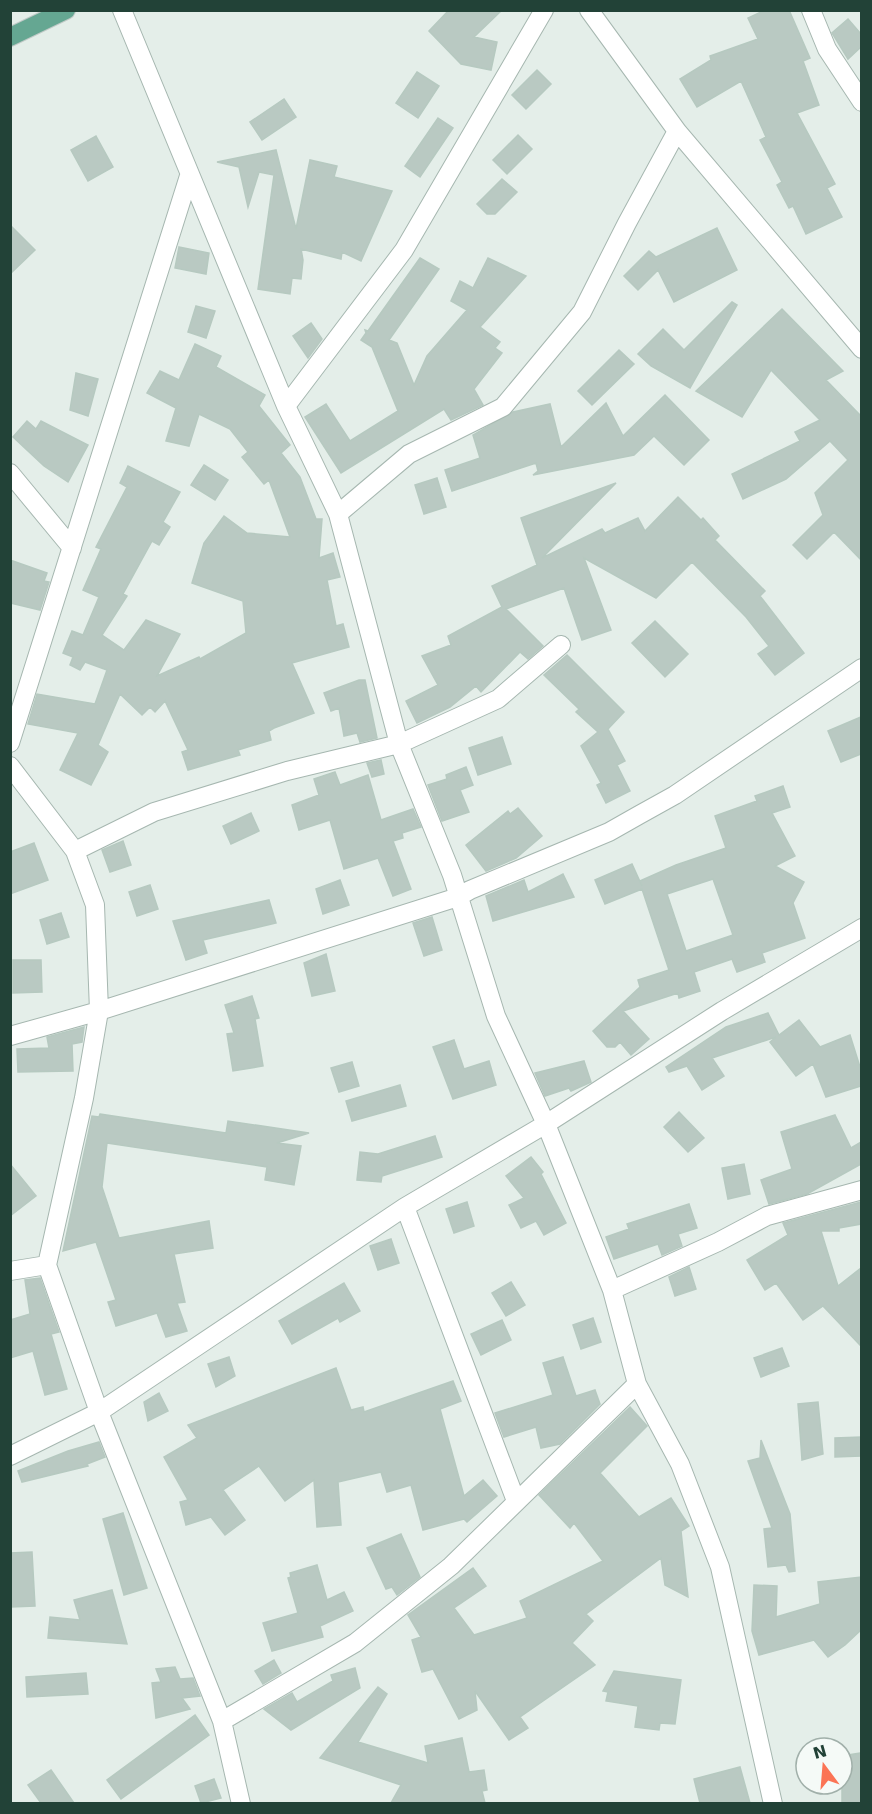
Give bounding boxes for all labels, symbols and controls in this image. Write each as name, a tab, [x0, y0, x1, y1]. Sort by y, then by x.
north arrow	[794, 1736, 854, 1796]
text: N	[811, 1741, 829, 1763]

